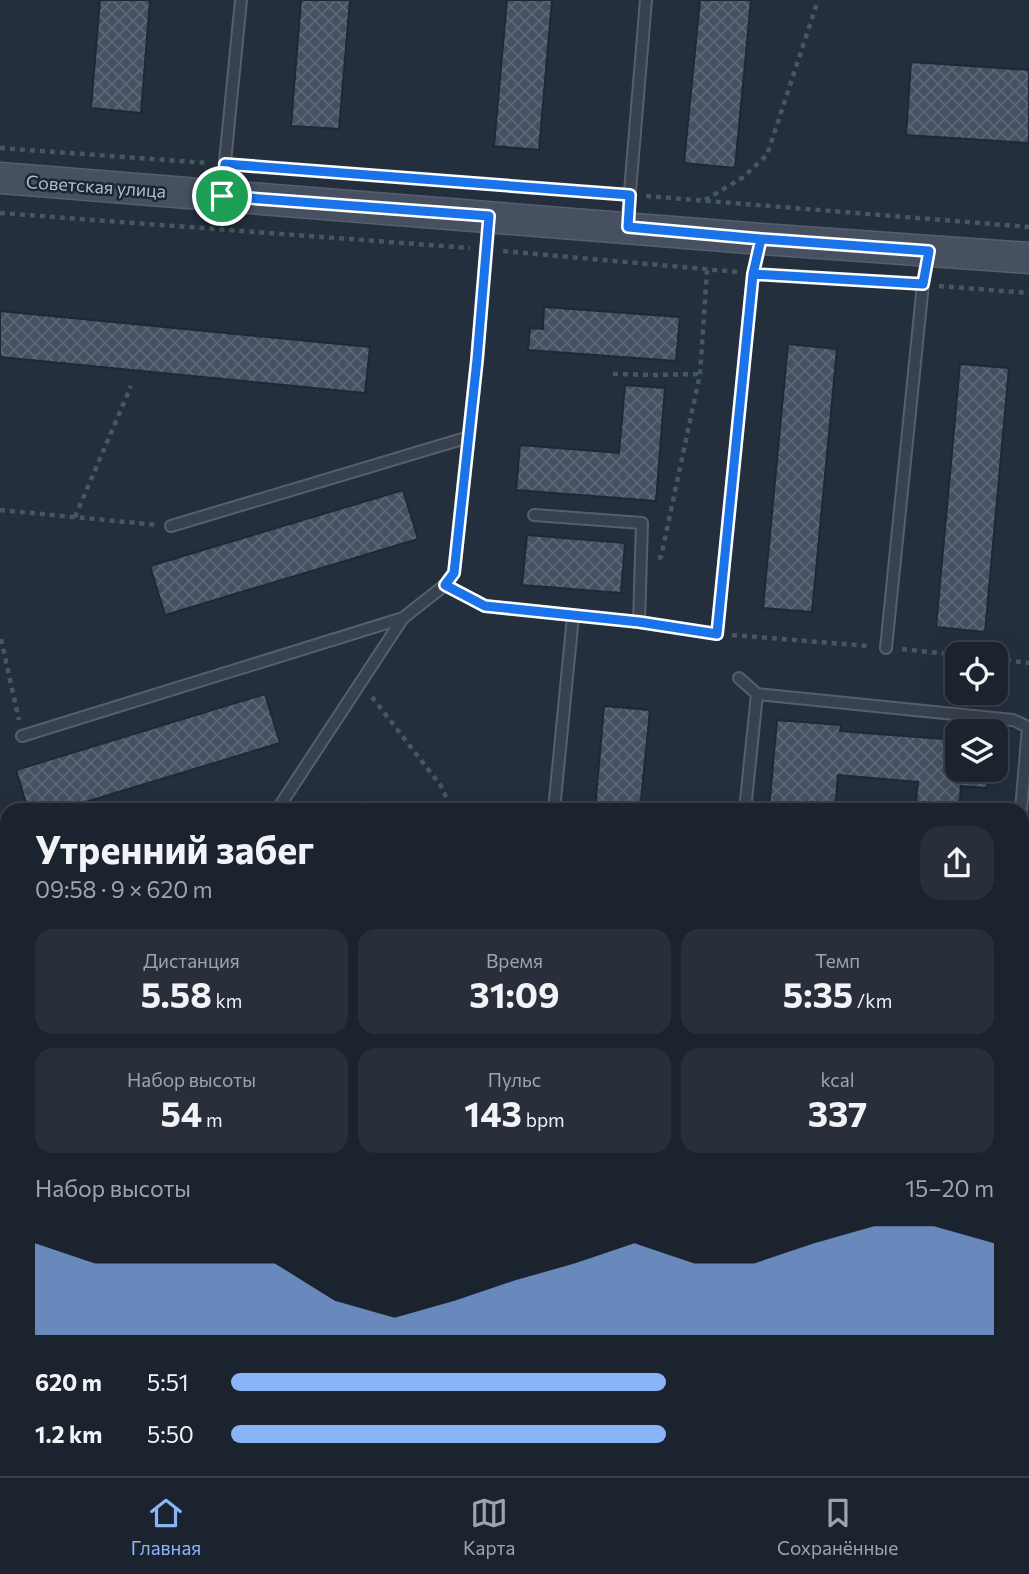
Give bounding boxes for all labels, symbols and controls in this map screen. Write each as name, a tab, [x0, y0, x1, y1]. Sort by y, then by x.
pin	[192, 166, 252, 226]
street label: Советская улица	[25, 170, 167, 202]
icon: arrive	[203, 177, 241, 215]
map controls	[945, 642, 1008, 782]
button: locate	[945, 642, 1008, 705]
button: layers	[945, 719, 1008, 782]
text: Утренний забег	[35, 825, 314, 872]
button: share	[920, 826, 994, 900]
text: 09:58 · 9 × 620 m	[35, 875, 213, 903]
text: Дистанция	[143, 949, 240, 972]
text: Время	[486, 949, 543, 972]
text: Темп	[815, 949, 860, 972]
text: 5.58	[141, 972, 212, 1015]
text: 31:09	[469, 972, 560, 1015]
text: 5:35	[783, 972, 853, 1015]
text: km	[212, 989, 242, 1012]
text: /km	[853, 989, 892, 1012]
text: Набор высоты	[127, 1068, 256, 1091]
text: Пульс	[488, 1068, 541, 1091]
text: kcal	[820, 1068, 855, 1091]
text: 54	[160, 1091, 202, 1134]
text: 143	[464, 1091, 522, 1134]
text: 337	[808, 1091, 867, 1134]
text: m	[202, 1108, 223, 1131]
text: bpm	[522, 1108, 565, 1131]
text: Набор высоты	[35, 1174, 191, 1202]
text: 15–20 m	[905, 1174, 994, 1202]
text: 620 m	[35, 1368, 102, 1396]
text: 5:51	[147, 1368, 189, 1396]
text: 1.2 km	[35, 1420, 102, 1448]
text: 5:50	[147, 1420, 194, 1448]
tab: Главная	[131, 1494, 201, 1559]
tab: Карта	[463, 1494, 515, 1559]
tab: Сохранённые	[777, 1494, 898, 1559]

